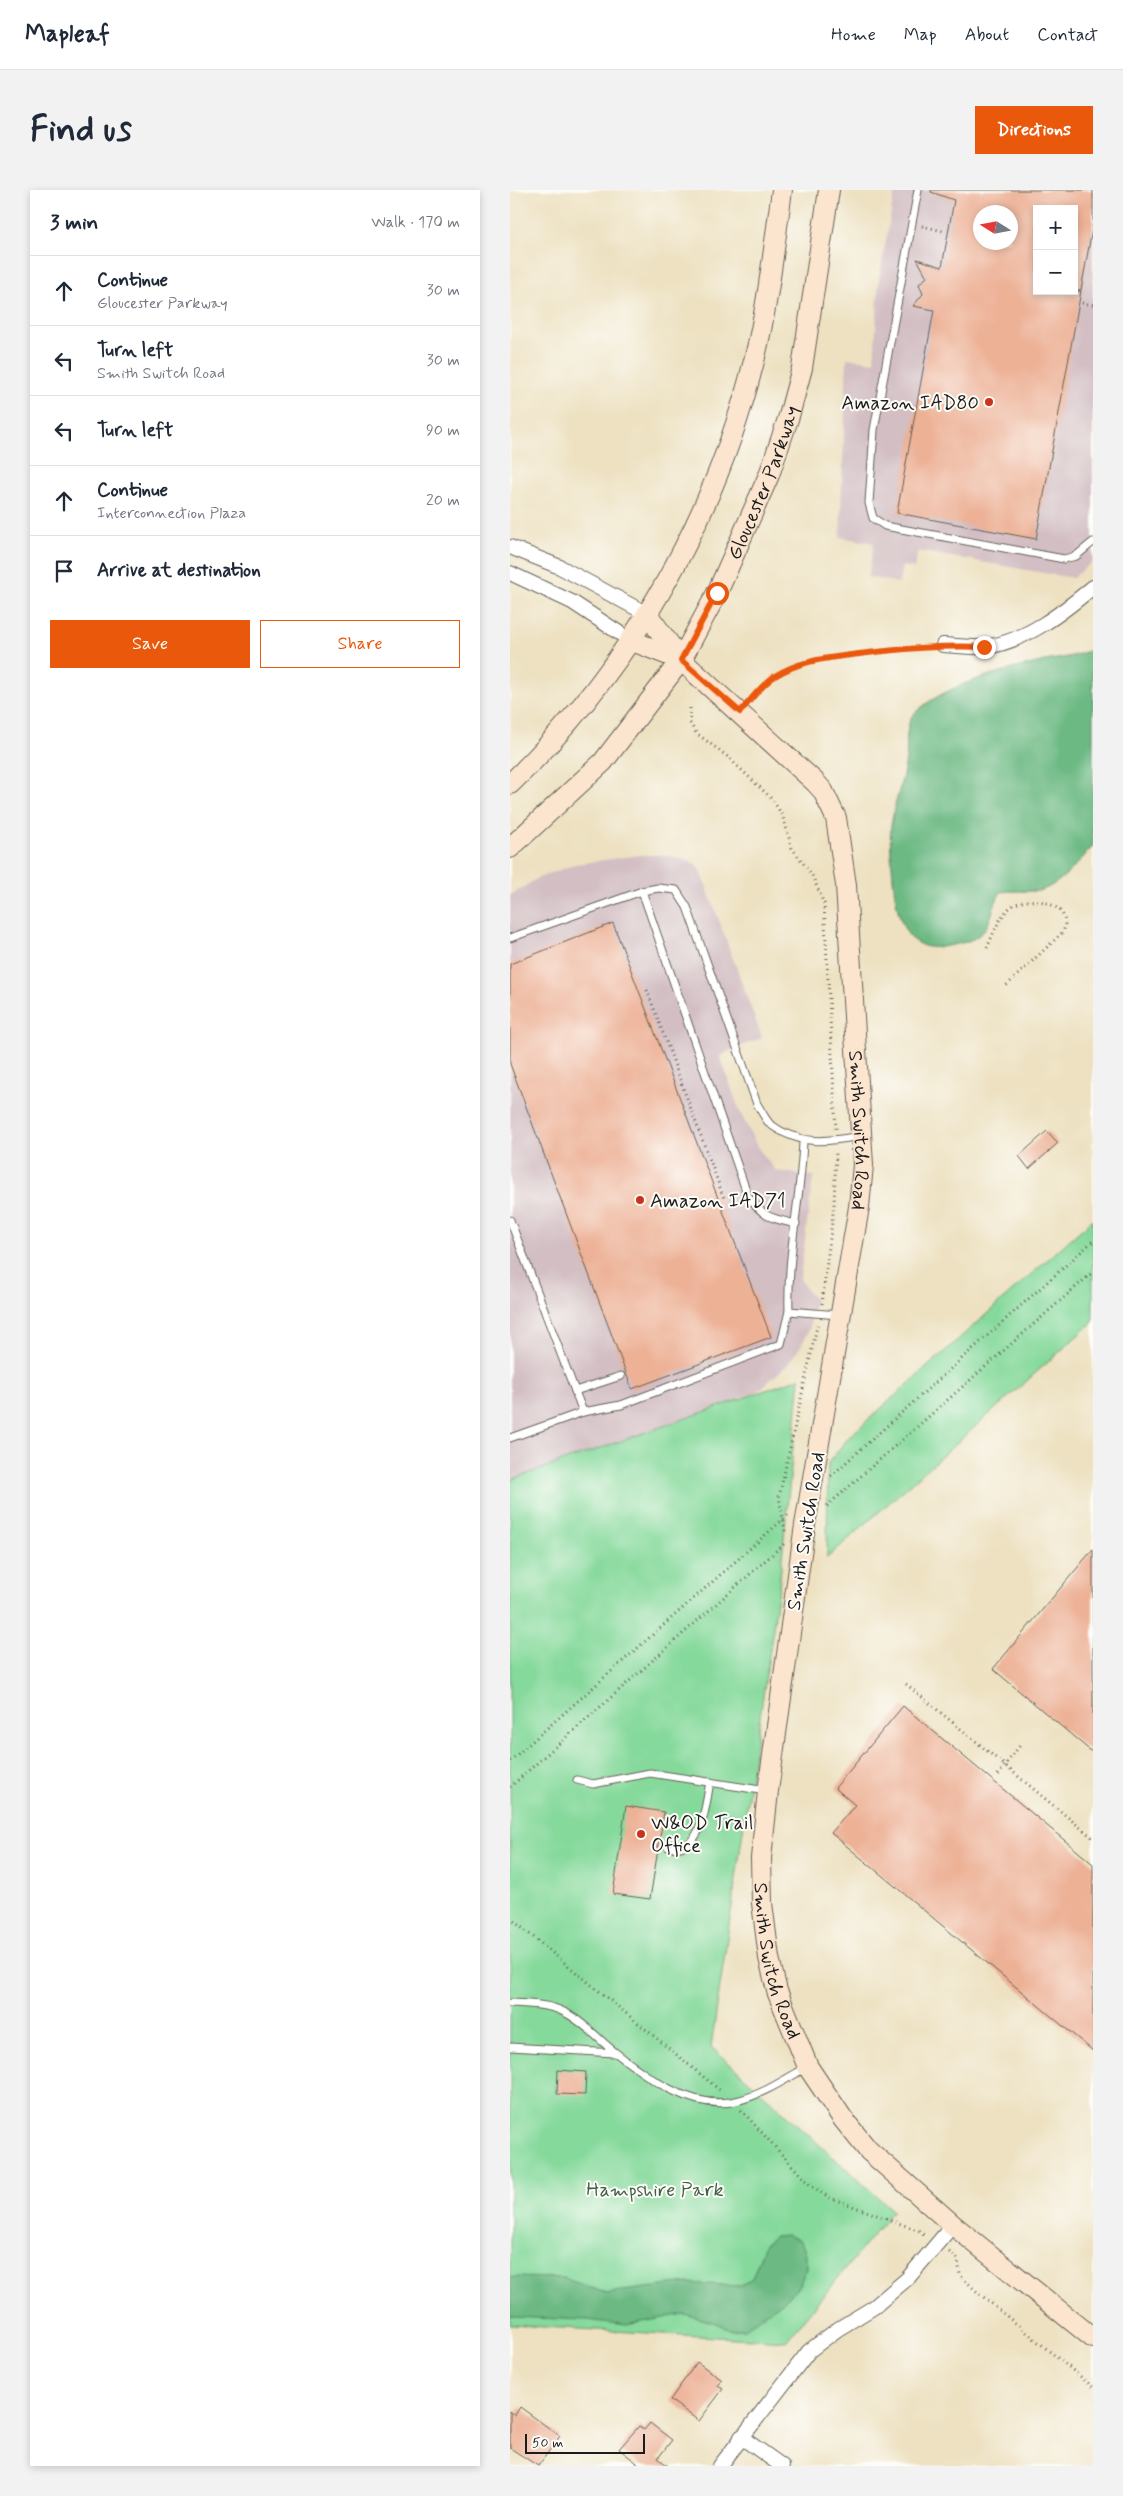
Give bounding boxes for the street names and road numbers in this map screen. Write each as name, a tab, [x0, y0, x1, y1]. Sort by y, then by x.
street label: Gloucester Parkway	[721, 403, 806, 564]
street label: Smith Switch Road	[841, 1050, 875, 1211]
street label: Smith Switch Road	[781, 1450, 832, 1612]
street label: Smith Switch Road	[746, 1882, 807, 2043]

